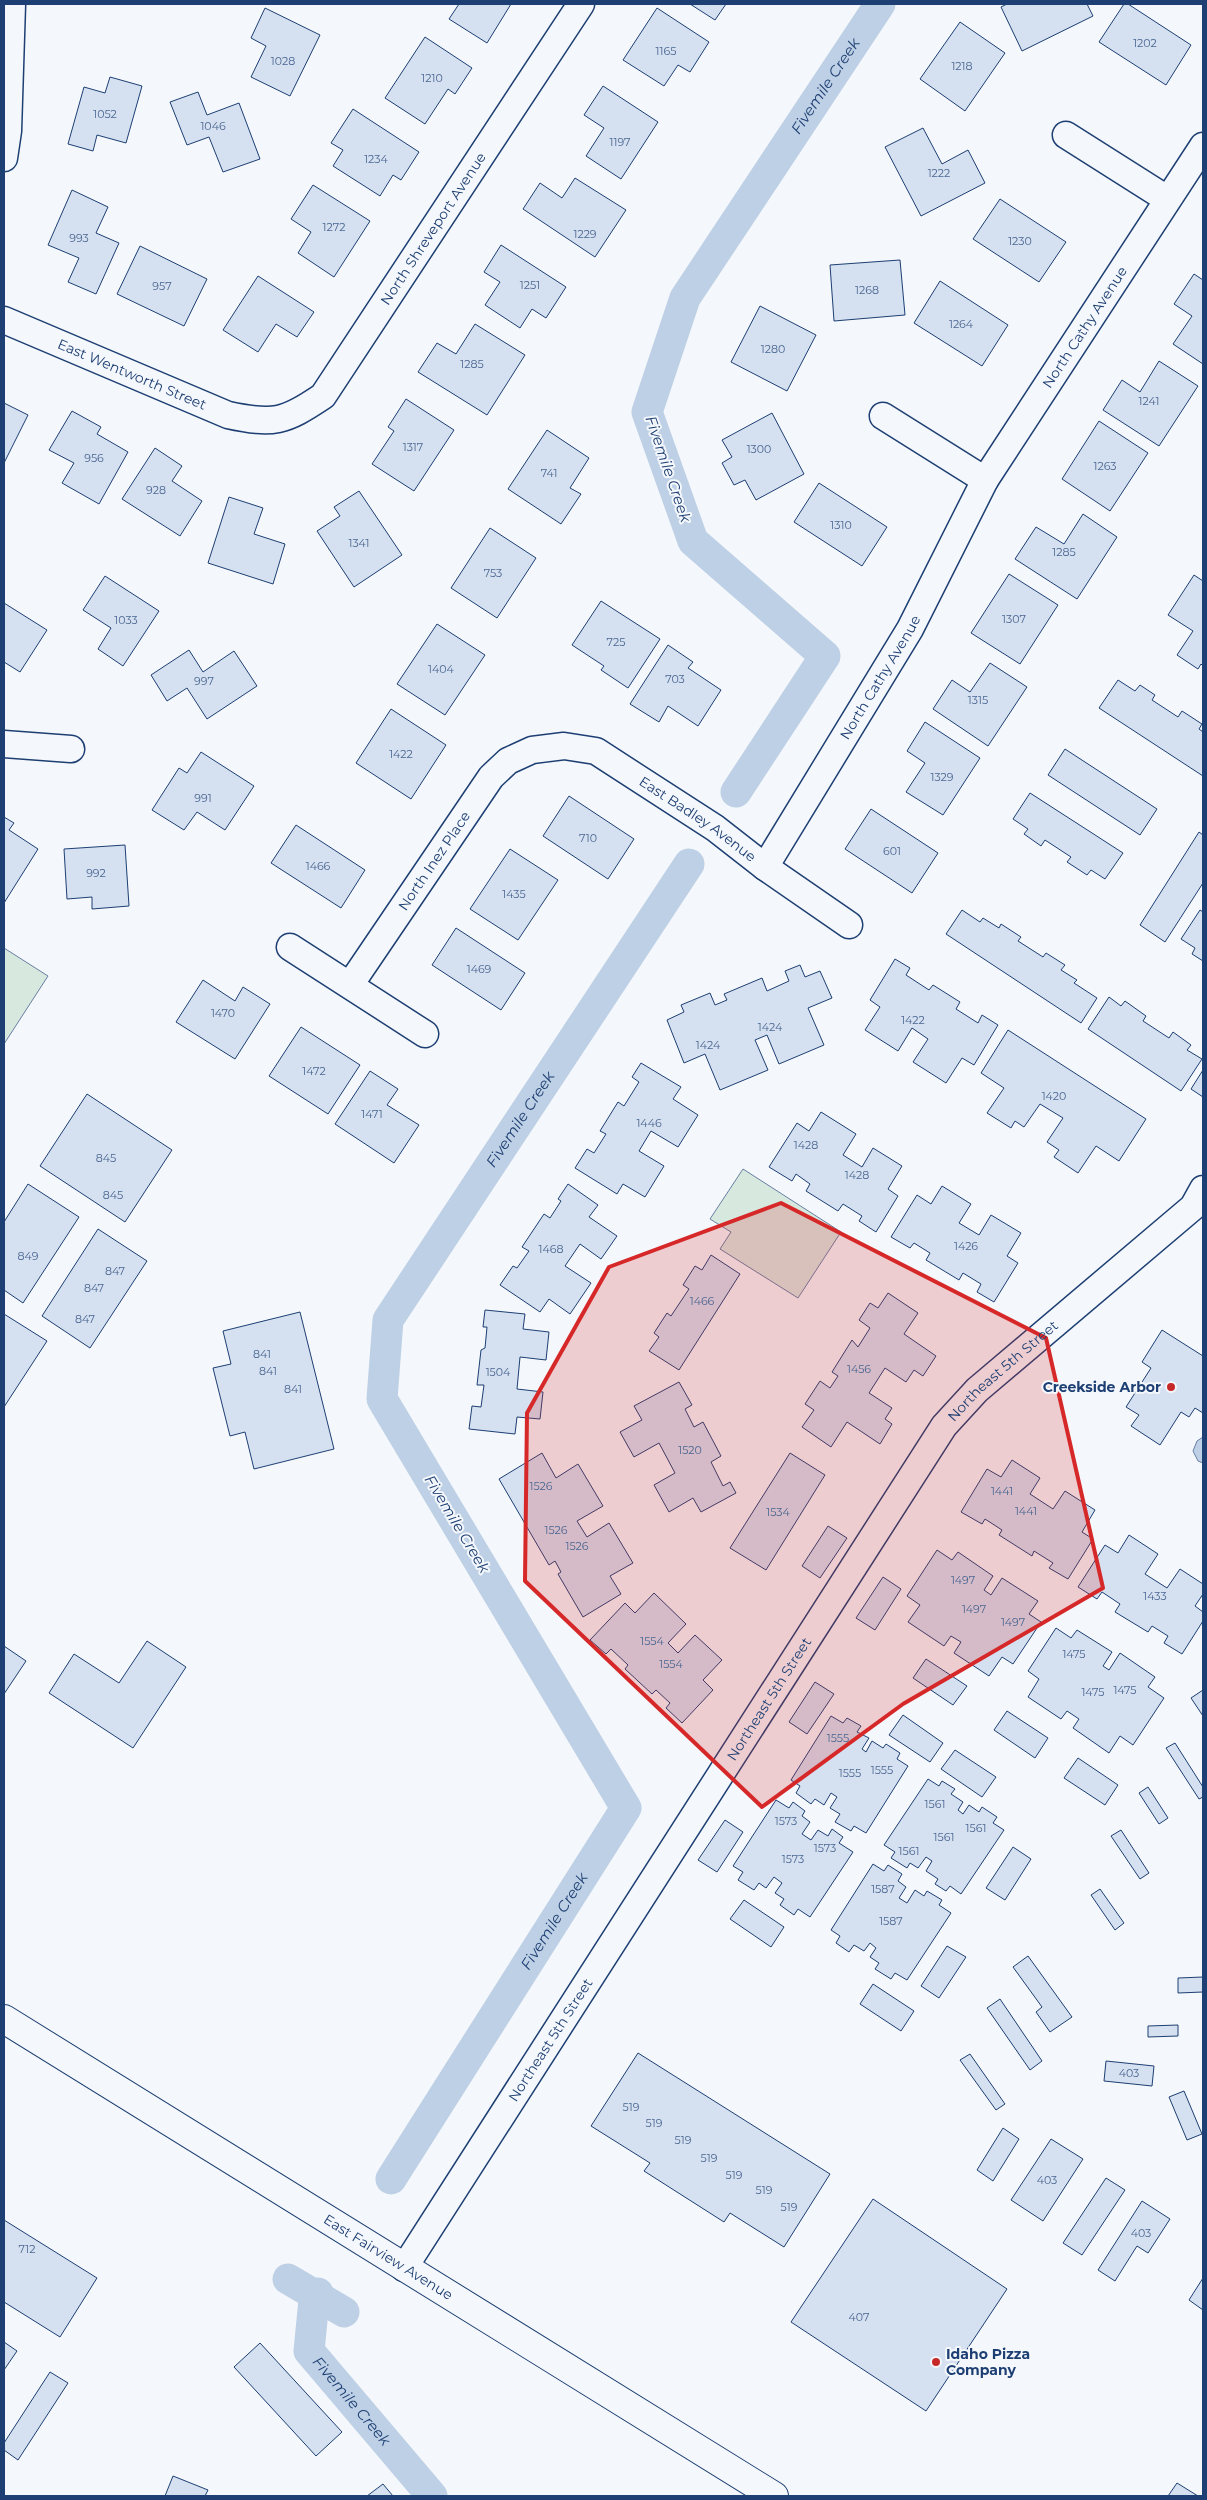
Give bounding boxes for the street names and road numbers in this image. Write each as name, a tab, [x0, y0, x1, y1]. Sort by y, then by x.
street label: North Shreveport Avenue	[376, 149, 490, 308]
street label: North Cathy Avenue	[1038, 263, 1131, 392]
street label: East Wentworth Street	[55, 335, 209, 414]
street label: North Cathy Avenue	[836, 612, 924, 743]
street label: East Badley Avenue	[636, 772, 760, 866]
street label: North Inez Place	[394, 808, 474, 914]
street label: Northeast 5th Street	[944, 1316, 1062, 1425]
street label: Northeast 5th Street	[723, 1634, 815, 1764]
street label: Northeast 5th Street	[504, 1975, 597, 2105]
street label: East Fairview Avenue	[320, 2210, 456, 2304]

